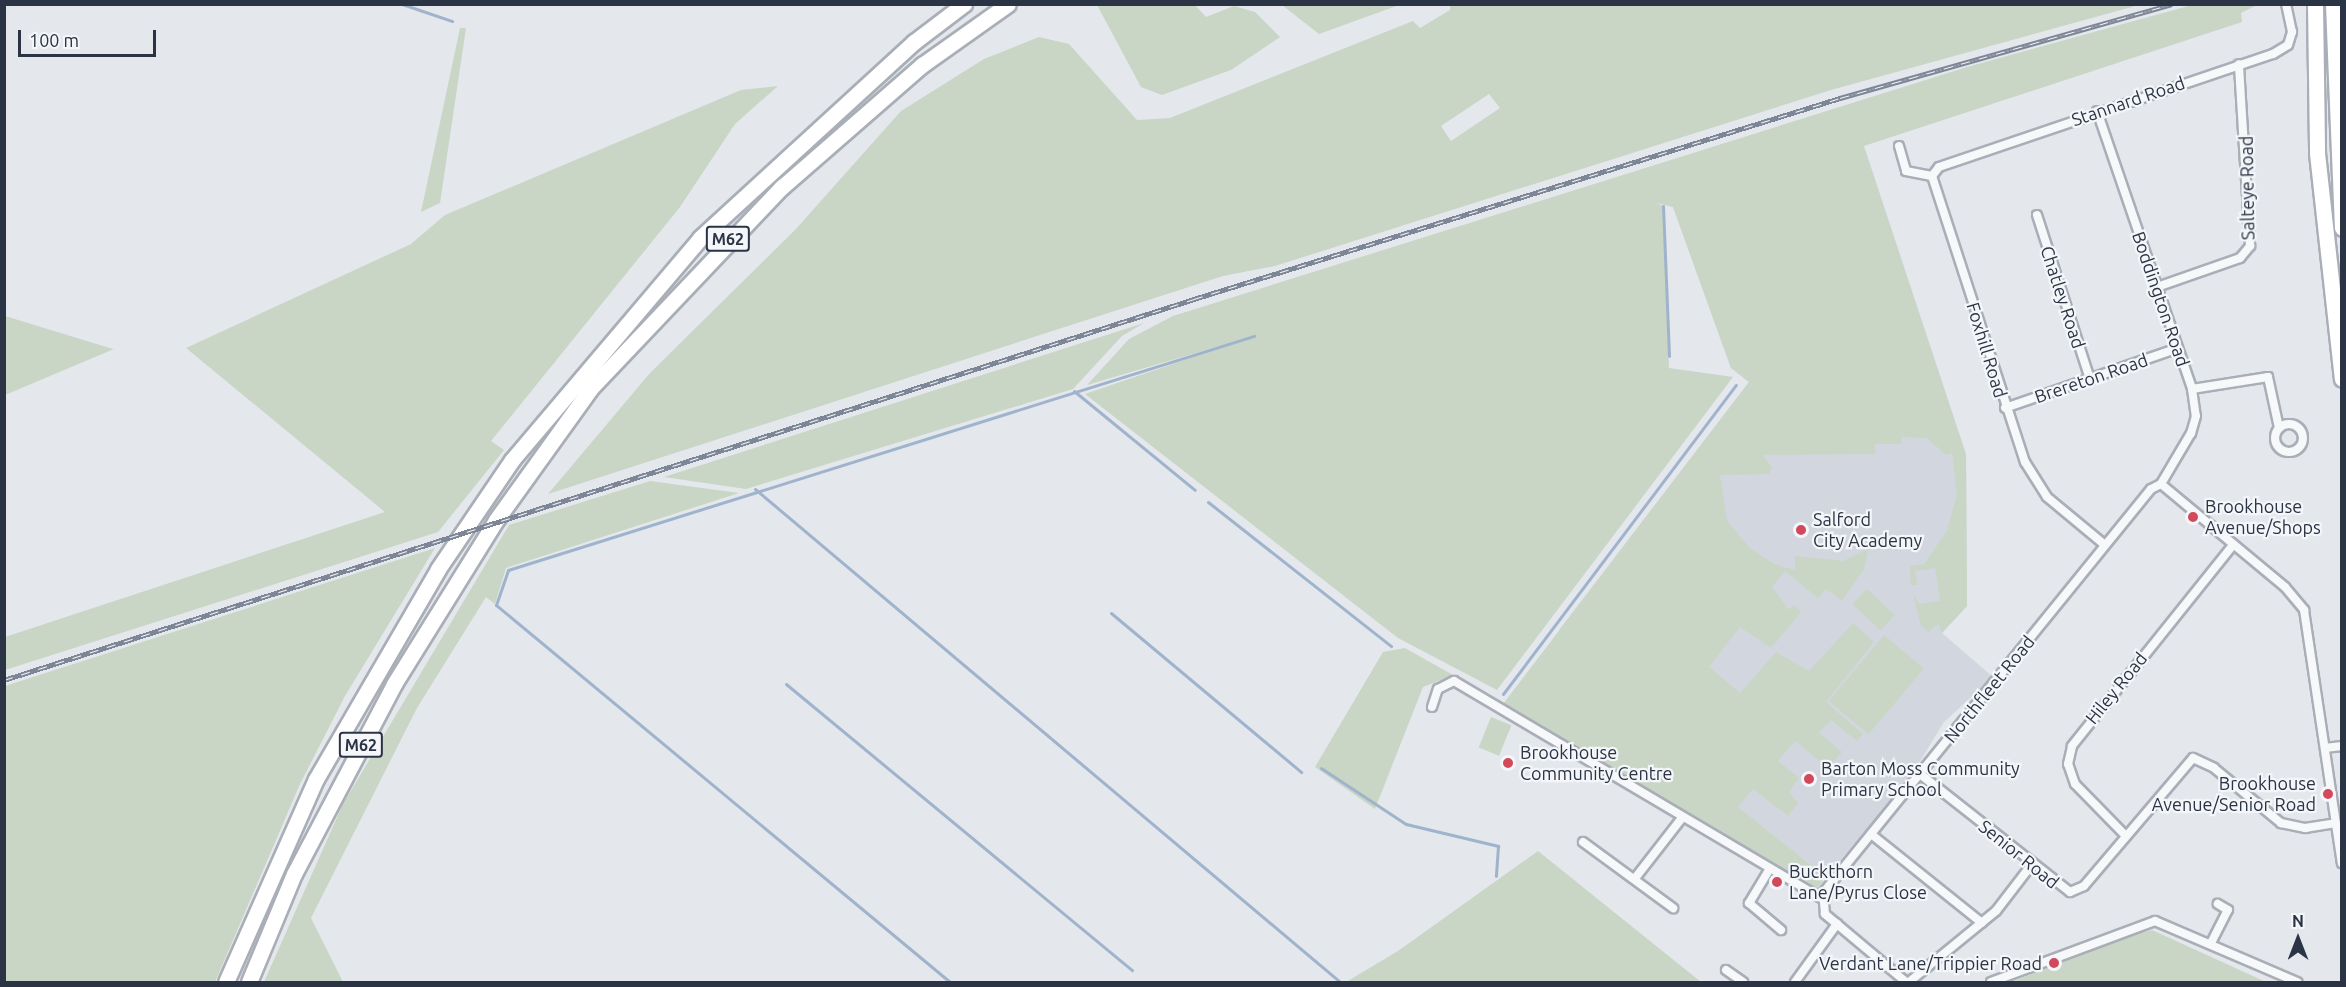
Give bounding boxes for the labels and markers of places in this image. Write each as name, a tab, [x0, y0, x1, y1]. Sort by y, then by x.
place label: Brookhouse Avenue/Shops	[2205, 496, 2321, 538]
place label: Salford City Academy	[1813, 509, 1922, 552]
marker: Brookhouse Avenue/Shops	[2186, 510, 2200, 524]
marker: Salford City Academy	[1794, 523, 1808, 537]
place label: Brookhouse Community Centre	[1520, 742, 1672, 784]
marker: Brookhouse Community Centre	[1501, 756, 1515, 770]
place label: Barton Moss Community Primary School	[1821, 758, 2020, 800]
marker: Barton Moss Community Primary School	[1802, 772, 1816, 786]
place label: Brookhouse Avenue/Senior Road	[2152, 773, 2316, 816]
marker: Brookhouse Avenue/Senior Road	[2321, 787, 2335, 801]
place label: Buckthorn Lane/Pyrus Close	[1789, 861, 1927, 904]
marker: Buckthorn Lane/Pyrus Close	[1770, 875, 1784, 889]
place label: Verdant Lane/Trippier Road	[1819, 952, 2042, 974]
marker: Verdant Lane/Trippier Road	[2047, 956, 2061, 970]

